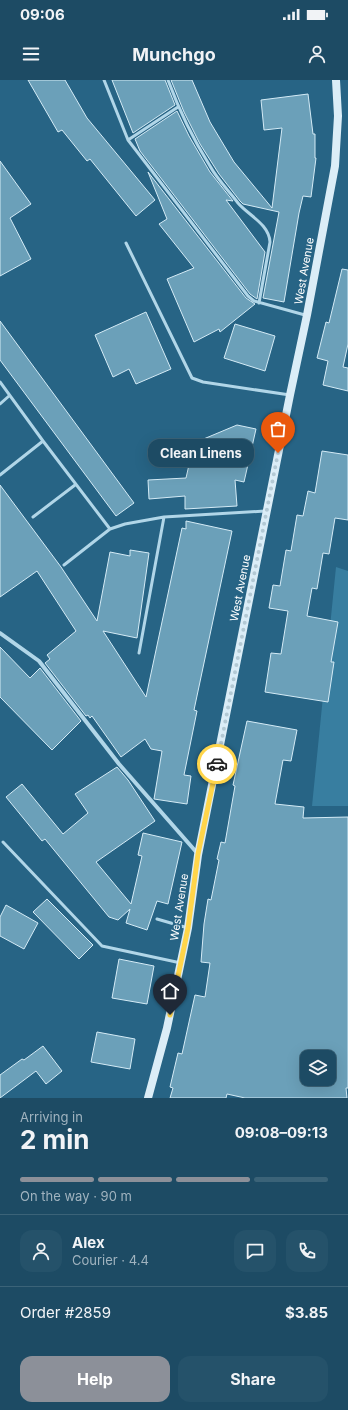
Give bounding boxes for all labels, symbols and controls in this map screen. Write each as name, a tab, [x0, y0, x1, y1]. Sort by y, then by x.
text: 09:06	[20, 5, 65, 24]
icon: menu	[20, 43, 42, 65]
icon: person	[306, 43, 328, 65]
text: Munchgo	[132, 44, 216, 65]
street label: West Avenue	[291, 236, 317, 306]
pin	[261, 412, 295, 453]
icon: bag	[267, 418, 289, 440]
callout: Clean Linens	[148, 439, 254, 467]
text: Clean Linens	[160, 445, 242, 461]
street label: West Avenue	[227, 553, 253, 623]
courier	[197, 744, 237, 784]
icon: car	[206, 753, 228, 775]
street label: West Avenue	[167, 872, 191, 942]
pin	[153, 974, 187, 1015]
icon: home	[159, 980, 181, 1002]
map controls	[300, 1050, 336, 1086]
button: layers	[300, 1050, 336, 1086]
text: Arriving in	[20, 1109, 83, 1125]
text: 09:08–09:13	[235, 1123, 328, 1142]
text: 2 min	[20, 1124, 90, 1155]
text: On the way · 90 m	[20, 1188, 132, 1204]
button: person	[20, 1230, 62, 1272]
button: chat	[234, 1230, 276, 1272]
button: phone	[286, 1230, 328, 1272]
text: Alex	[72, 1233, 105, 1252]
text: Courier · 4.4	[72, 1252, 149, 1268]
text: Order #2859	[20, 1303, 111, 1322]
text: $3.85	[285, 1303, 328, 1322]
button: Help	[20, 1356, 170, 1402]
button: Share	[178, 1356, 328, 1402]

